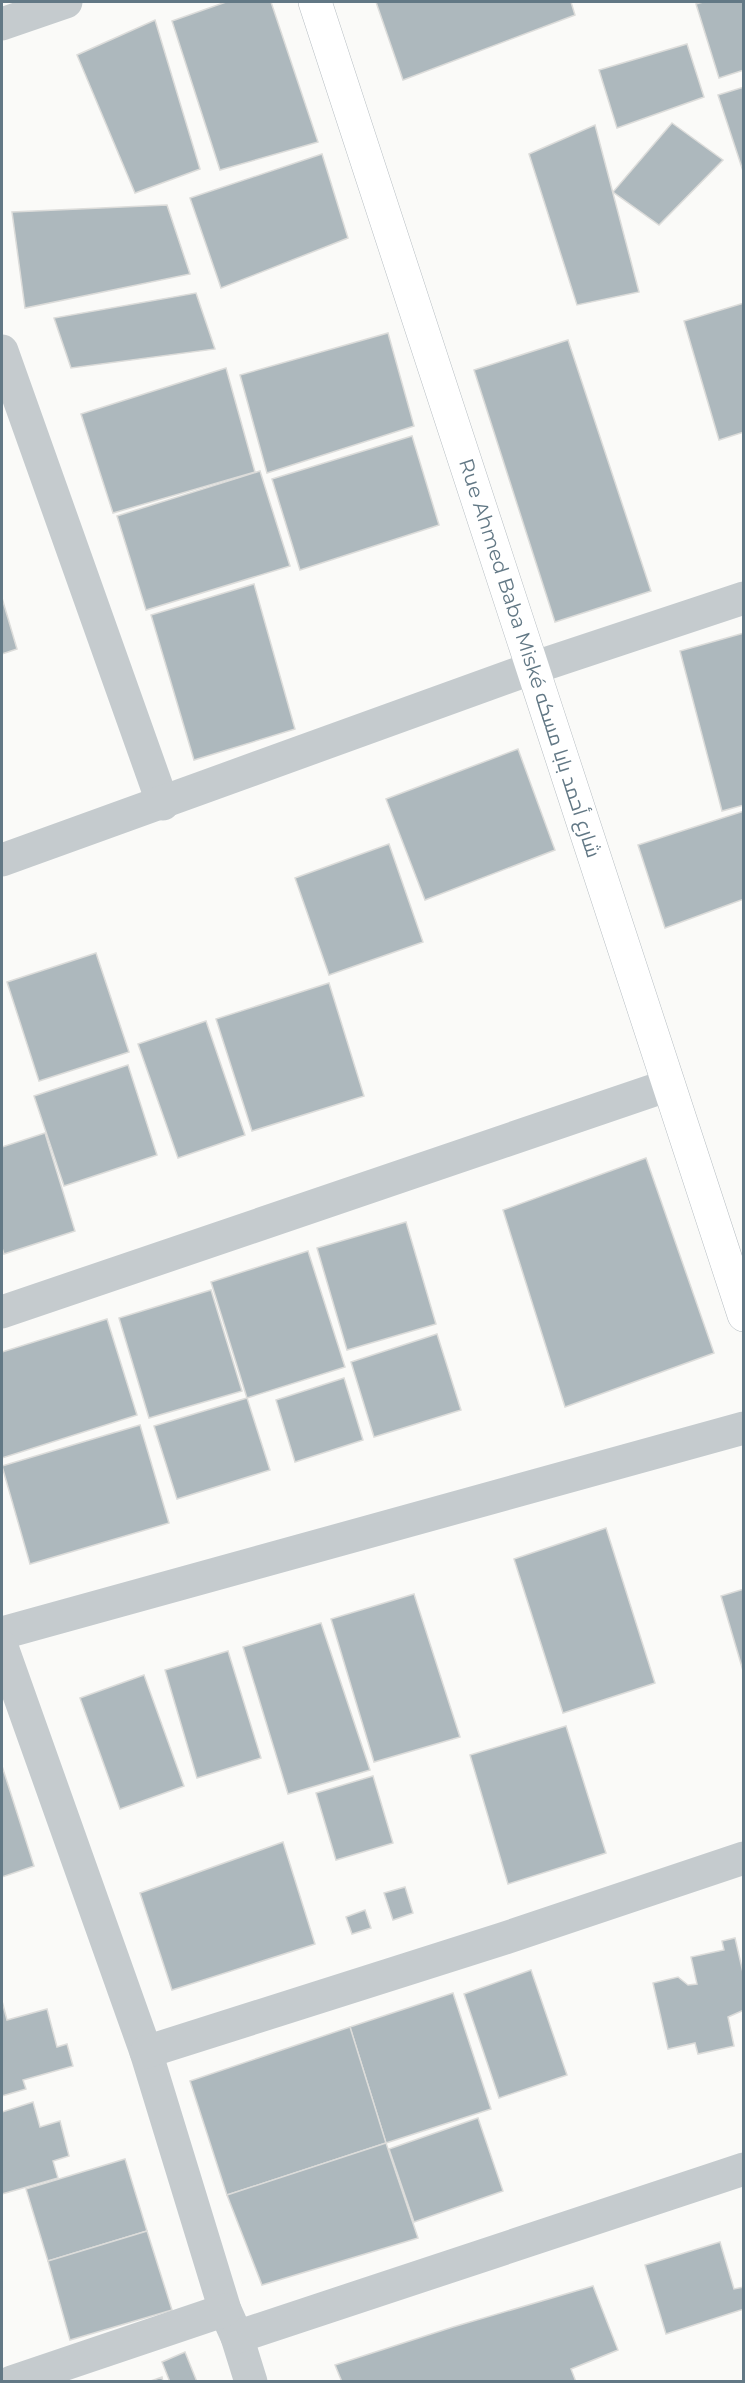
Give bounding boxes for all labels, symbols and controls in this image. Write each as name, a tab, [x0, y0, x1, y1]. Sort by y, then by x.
street label: Rue Ahmed Baba Miské شارع أحمد بابا مسكه	[452, 455, 606, 861]

